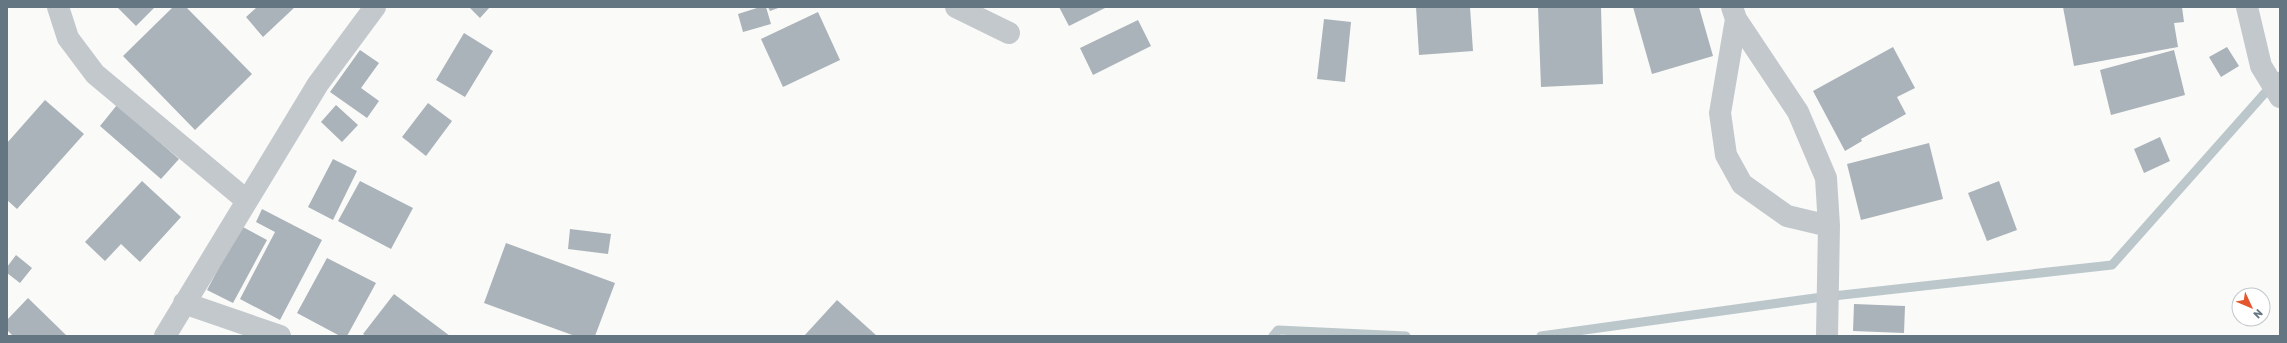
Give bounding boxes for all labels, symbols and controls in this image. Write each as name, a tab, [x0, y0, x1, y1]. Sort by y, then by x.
north arrow	[2231, 287, 2271, 327]
text: N	[2250, 306, 2265, 321]

